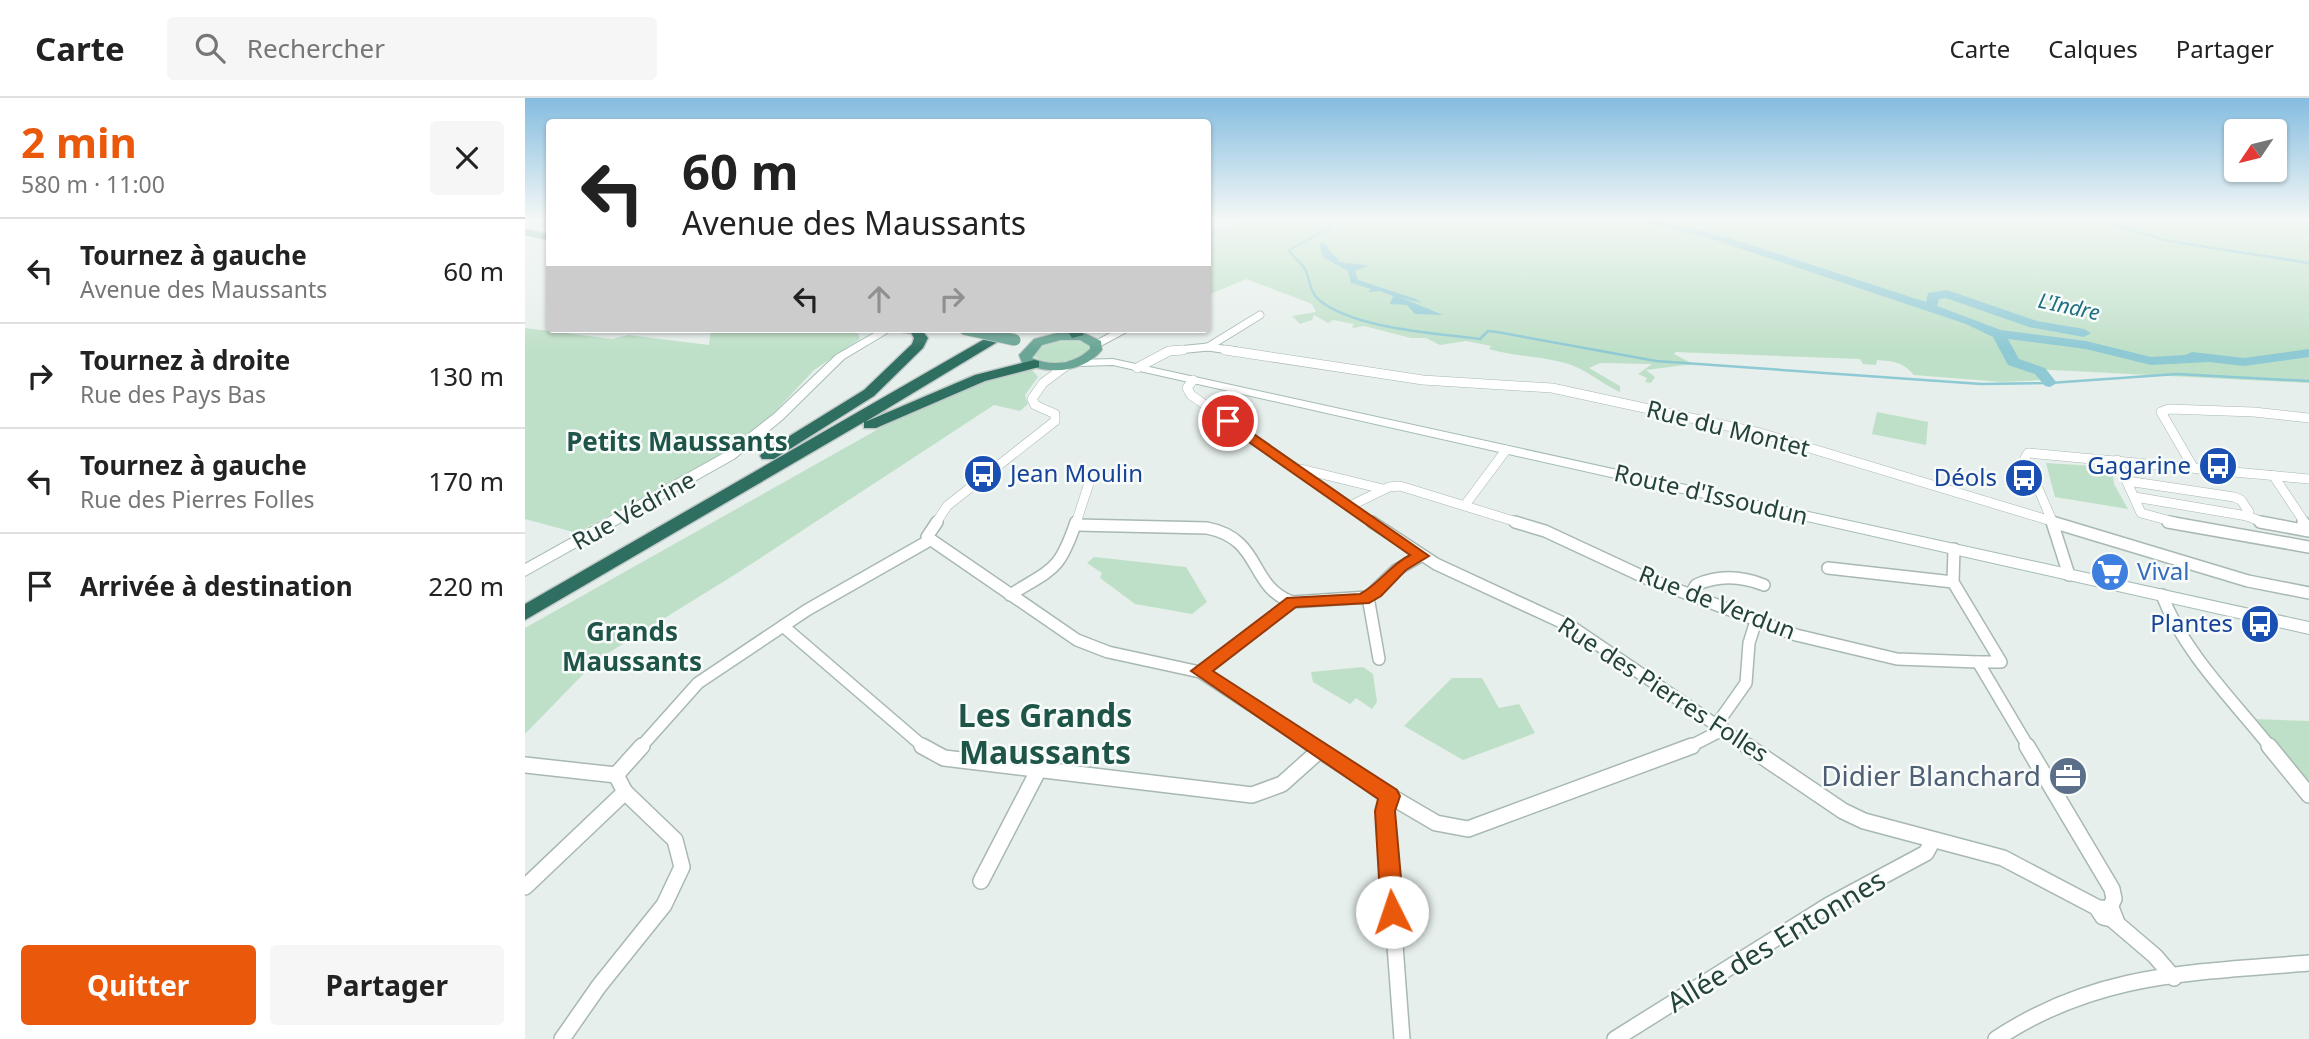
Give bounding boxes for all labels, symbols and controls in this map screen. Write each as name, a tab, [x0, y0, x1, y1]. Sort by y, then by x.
search box	[167, 17, 657, 80]
text: Carte	[35, 26, 125, 71]
icon: search	[191, 29, 229, 67]
text: Rechercher	[247, 30, 385, 66]
text: Carte	[1950, 32, 2010, 65]
text: Calques	[2048, 32, 2138, 65]
text: Partager	[2176, 32, 2274, 65]
text: 2 min	[21, 113, 137, 170]
north arrow	[2224, 119, 2287, 182]
map controls	[2224, 119, 2287, 182]
button: close	[430, 121, 504, 195]
text: 60 m	[682, 138, 799, 204]
icon: left	[567, 147, 658, 238]
text: 580 m · 11:00	[21, 168, 165, 200]
text: Avenue des Maussants	[682, 201, 1026, 244]
text: Tournez à gauche	[80, 237, 307, 273]
icon: left	[21, 252, 59, 290]
text: 60 m	[443, 253, 504, 289]
text: Avenue des Maussants	[80, 273, 327, 305]
icon: left	[787, 280, 825, 318]
icon: ahead	[860, 280, 898, 318]
icon: right	[933, 280, 971, 318]
water label: L'Indre	[2036, 286, 2103, 326]
text: Tournez à droite	[80, 342, 290, 378]
icon: right	[21, 357, 59, 395]
text: 130 m	[428, 358, 504, 394]
text: Rue des Pays Bas	[80, 378, 266, 410]
pin	[1198, 391, 1258, 451]
street label: Rue du Montet	[1643, 391, 1814, 464]
icon: arrive	[1209, 402, 1247, 440]
district label: Petits Maussants	[566, 423, 788, 459]
bus stop icon: Gagarine	[2197, 445, 2239, 487]
text: Tournez à gauche	[80, 447, 307, 483]
place label: Gagarine	[2087, 448, 2191, 481]
bus stop icon: Jean Moulin	[962, 453, 1004, 495]
street label: Route d'Issoudun	[1611, 455, 1811, 532]
place label: Jean Moulin	[1008, 456, 1143, 489]
bus stop icon: Déols	[2003, 457, 2045, 499]
place label: Déols	[1934, 460, 1997, 493]
icon: left	[21, 462, 59, 500]
street label: Rue Védrine	[566, 462, 701, 557]
text: 170 m	[428, 463, 504, 499]
text: Rue des Pierres Folles	[80, 483, 315, 515]
supermarket icon: Vival	[2089, 551, 2131, 593]
place label: Vival	[2137, 554, 2189, 587]
street label: Rue de Verdun	[1634, 557, 1801, 647]
icon: arrive	[21, 567, 59, 605]
text: Arrivée à destination	[80, 568, 353, 604]
text: 220 m	[428, 568, 504, 604]
bus stop icon: Plantes	[2239, 603, 2281, 645]
place label: Plantes	[2150, 606, 2233, 639]
street label: Rue des Pierres Folles	[1552, 608, 1775, 769]
district label: Grands Maussants	[562, 613, 702, 679]
district label: Les Grands Maussants	[958, 693, 1132, 773]
office icon: Didier Blanchard	[2047, 755, 2089, 797]
place label: Didier Blanchard	[1821, 756, 2041, 794]
street label: Allée des Entonnes	[1659, 860, 1892, 1020]
position arrow	[1355, 875, 1429, 949]
button: Quitter	[21, 945, 256, 1025]
button: Partager	[270, 945, 504, 1025]

